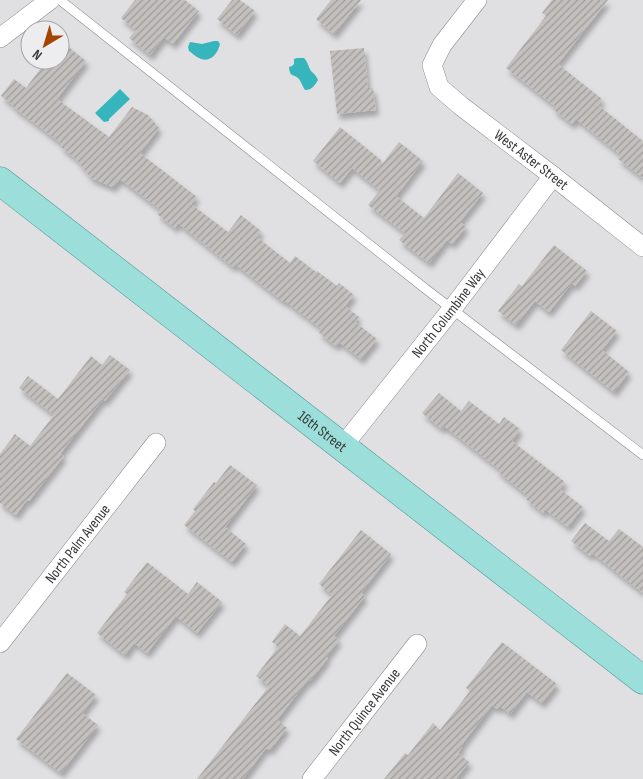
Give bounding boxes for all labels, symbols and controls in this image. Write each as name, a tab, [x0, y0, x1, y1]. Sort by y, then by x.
north arrow	[20, 20, 70, 70]
text: N	[29, 46, 45, 64]
street label: West Aster Street	[490, 125, 573, 194]
street label: North Columbine Way	[407, 264, 489, 362]
street label: 16th Street	[294, 406, 351, 456]
street label: North Palm Avenue	[41, 500, 114, 587]
street label: North Quince Avenue	[324, 664, 404, 759]

